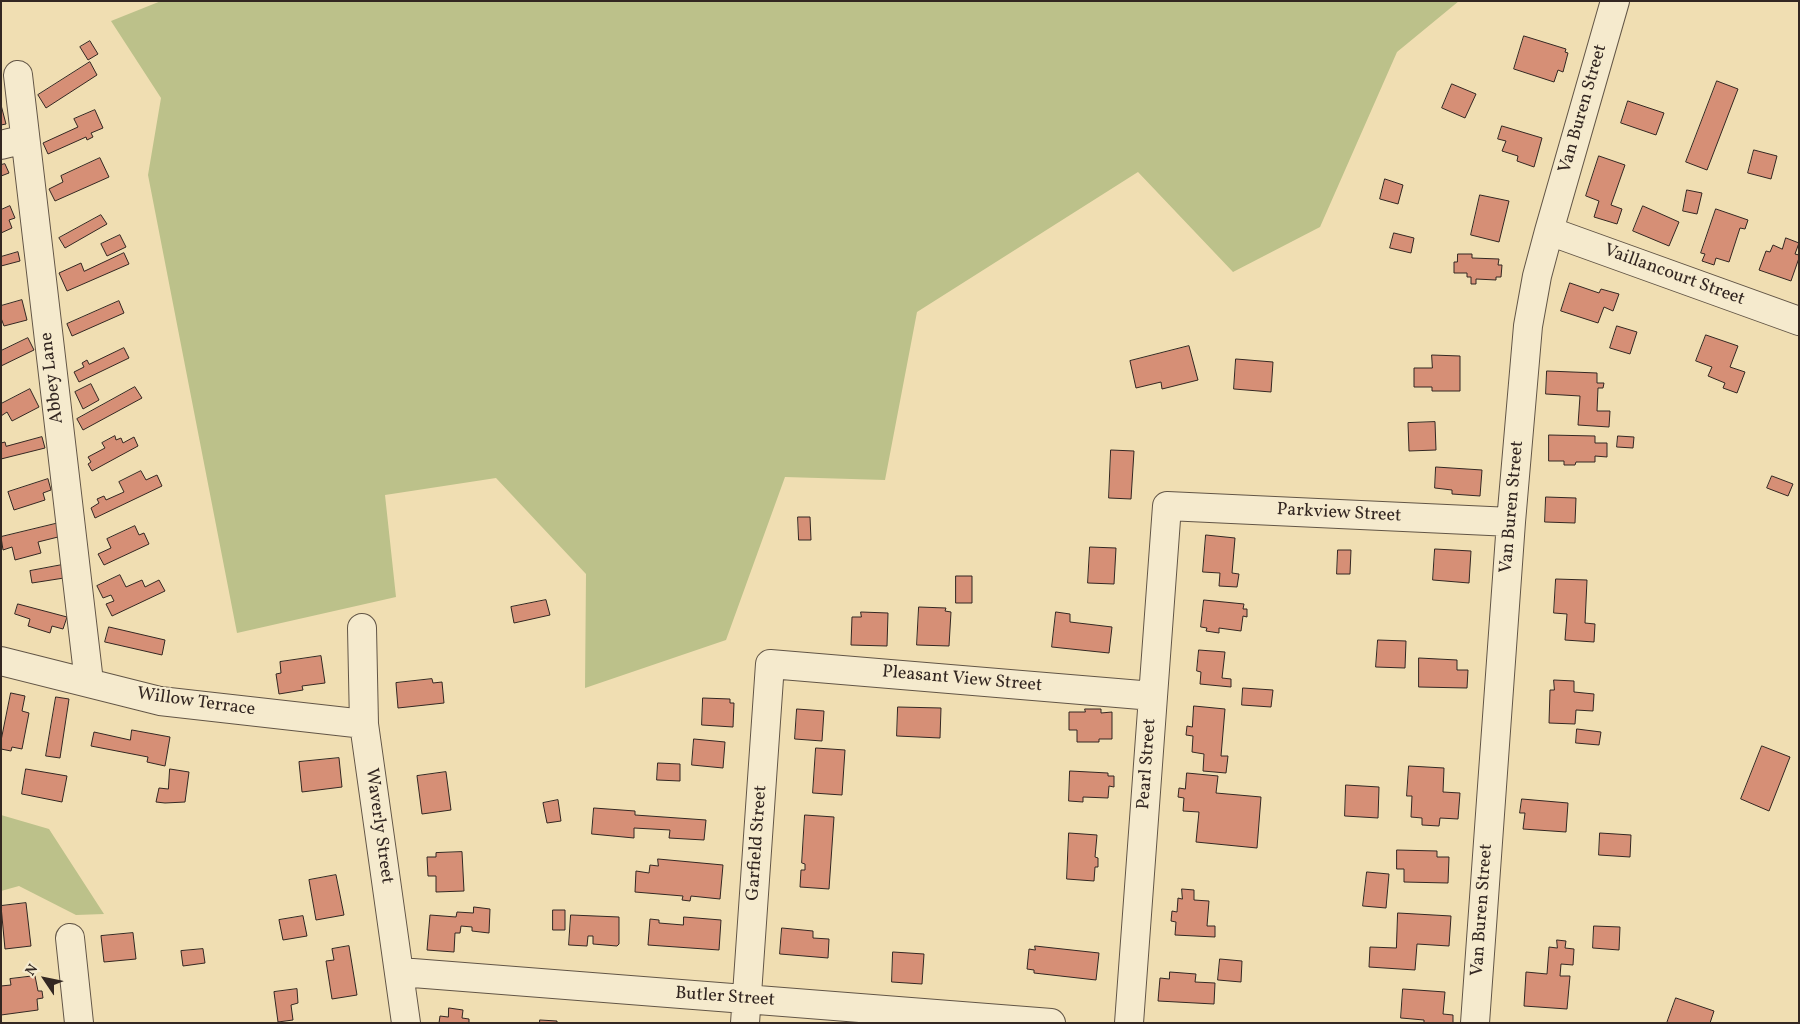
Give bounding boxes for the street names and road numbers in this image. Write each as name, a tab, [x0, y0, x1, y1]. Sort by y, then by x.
street label: Van Buren Street	[1555, 42, 1613, 176]
street label: Vaillancourt Street	[1601, 241, 1747, 311]
street label: Abbey Lane	[37, 331, 69, 425]
street label: Van Buren Street	[1496, 440, 1530, 574]
street label: Parkview Street	[1276, 500, 1402, 528]
street label: Pleasant View Street	[881, 662, 1043, 698]
street label: Willow Terrace	[136, 684, 256, 722]
street label: Pearl Street	[1134, 718, 1162, 810]
street label: Waverly Street	[359, 767, 397, 885]
street label: Garfield Street	[743, 784, 773, 902]
street label: Van Buren Street	[1468, 843, 1498, 977]
street label: Butler Street	[674, 984, 776, 1012]

